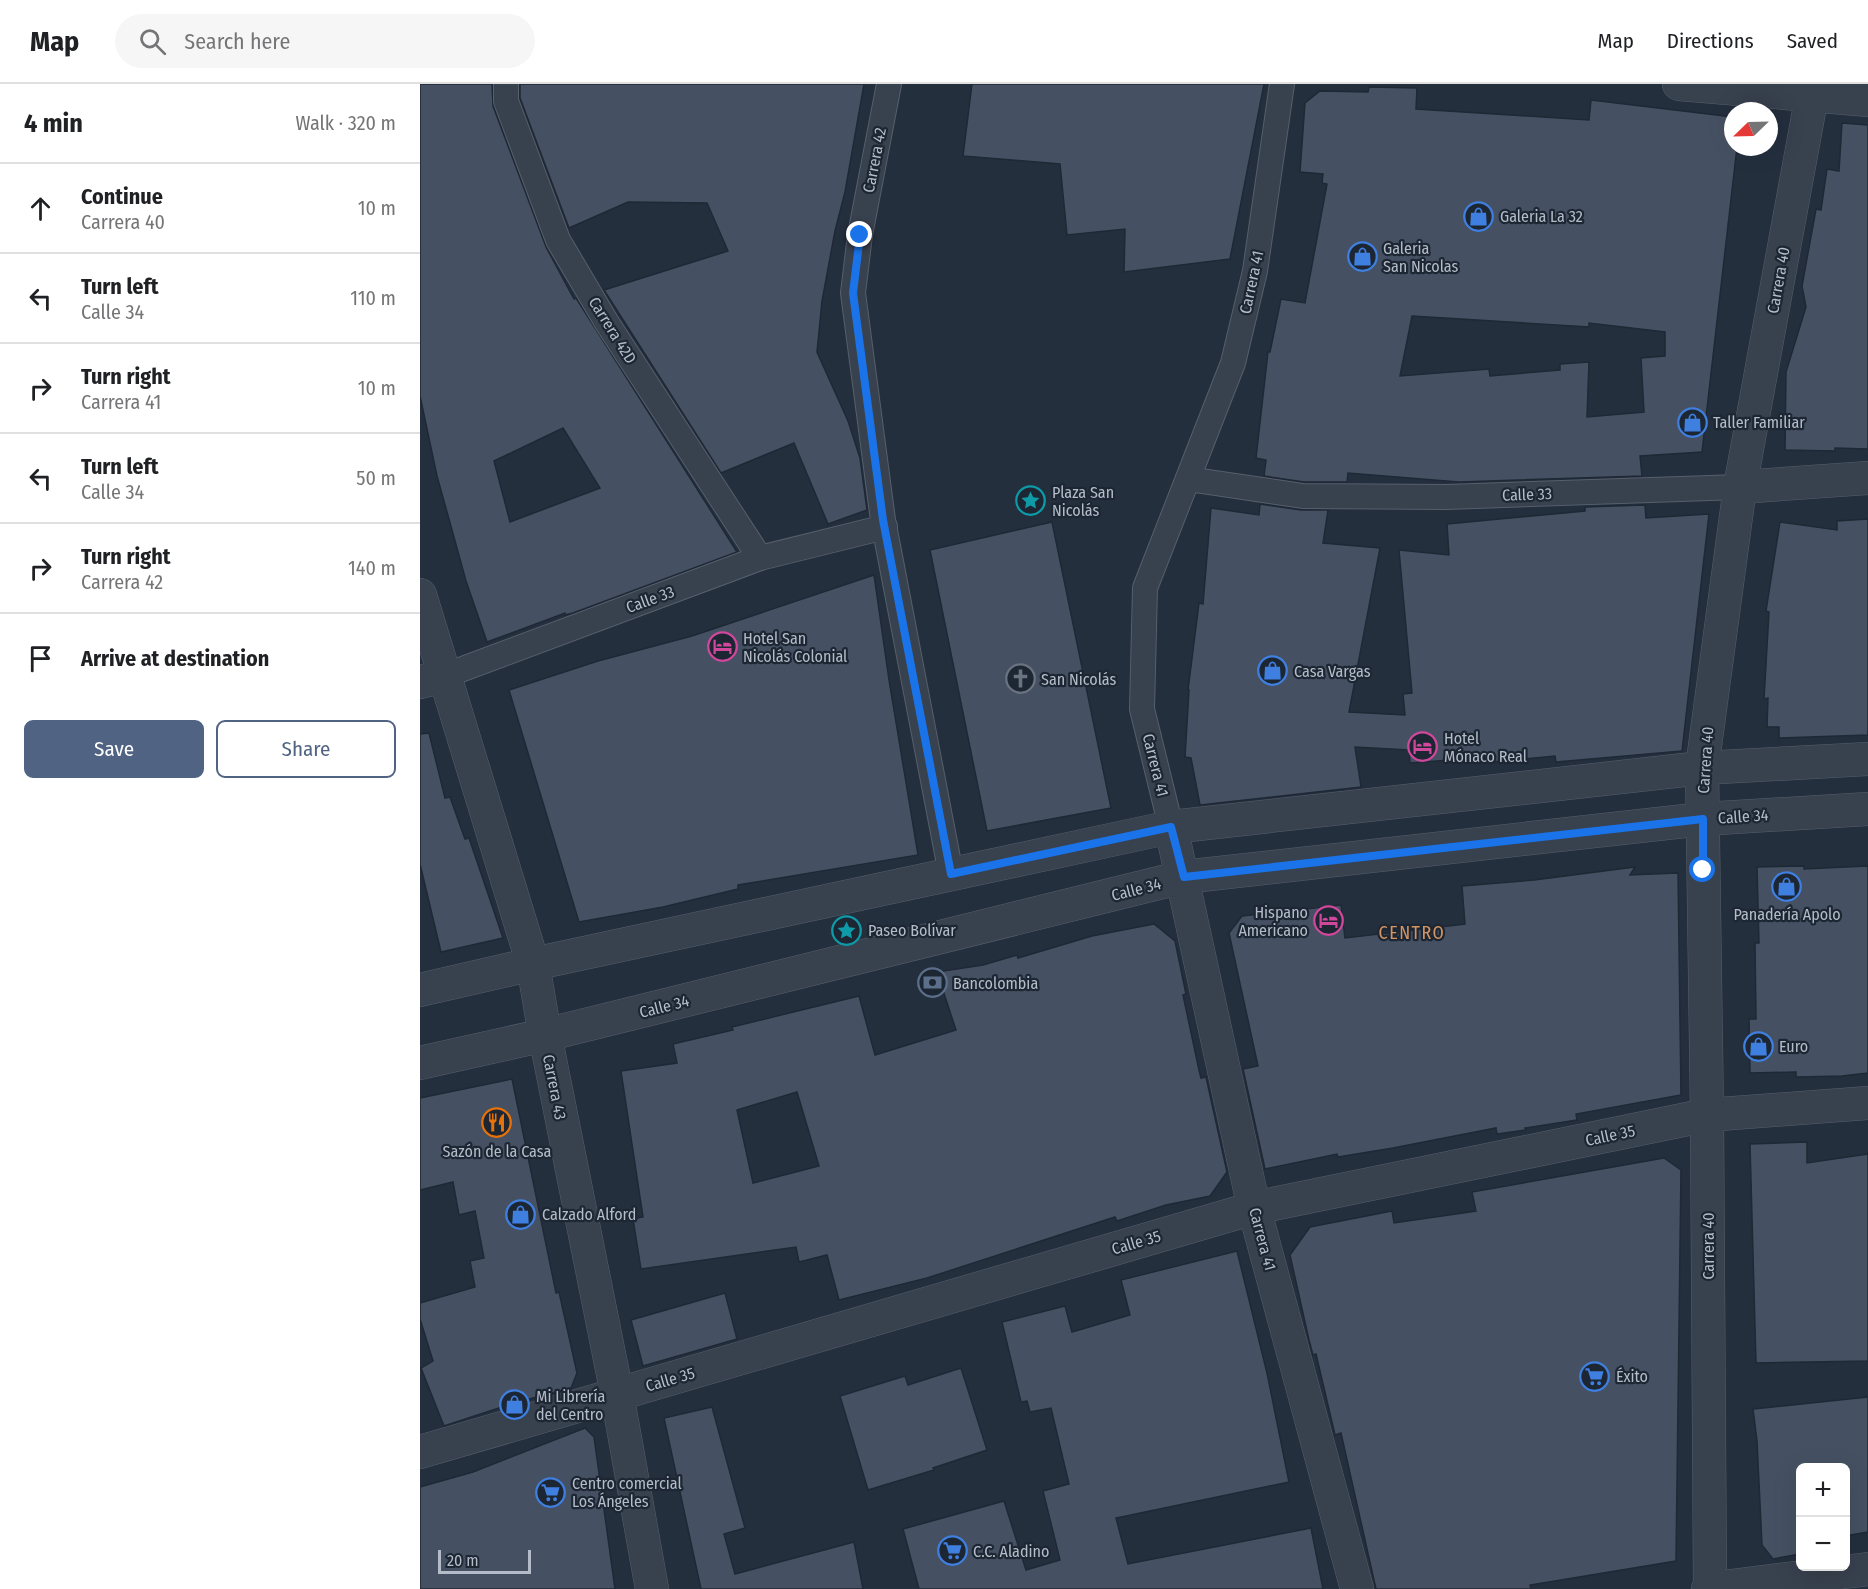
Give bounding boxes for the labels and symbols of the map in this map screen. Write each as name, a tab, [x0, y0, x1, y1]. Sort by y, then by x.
north arrow	[1724, 102, 1778, 156]
street label: Carrera 42	[859, 126, 890, 194]
shop icon: Galeria La 32	[1463, 200, 1495, 232]
place label: Galeria La 32	[1500, 207, 1583, 226]
route end	[846, 221, 872, 247]
place label: Galeria San Nicolas	[1383, 239, 1459, 276]
shop icon: Galeria San Nicolas	[1346, 241, 1378, 273]
street label: Carrera 40	[1763, 245, 1794, 315]
street label: Carrera 41	[1236, 249, 1267, 316]
street label: Carrera 42D	[585, 293, 641, 367]
shop icon: Taller Familiar	[1676, 406, 1708, 438]
place label: Taller Familiar	[1713, 413, 1805, 432]
place label: Plaza San Nicolás	[1052, 483, 1114, 520]
street label: Calle 33	[1502, 484, 1552, 505]
place icon: Plaza San Nicolás	[1015, 485, 1047, 517]
street label: Calle 33	[623, 582, 677, 617]
place label: Hotel San Nicolás Colonial	[743, 629, 847, 666]
hotel icon: Hotel San Nicolás Colonial	[706, 631, 738, 663]
shop icon: Casa Vargas	[1257, 655, 1289, 687]
place label: Casa Vargas	[1294, 662, 1371, 681]
church icon: San Nicolás	[1004, 663, 1036, 695]
place label: San Nicolás	[1041, 670, 1117, 689]
street label: Carrera 40	[1694, 726, 1717, 794]
place label: Hotel Mónaco Real	[1444, 729, 1527, 766]
hotel icon: Hotel Mónaco Real	[1407, 731, 1439, 763]
street label: Carrera 41	[1139, 732, 1173, 799]
street label: Calle 34	[1717, 805, 1769, 828]
route start	[1689, 856, 1715, 882]
shop icon: Panadería Apolo	[1771, 870, 1803, 902]
street label: Calle 34	[1109, 874, 1163, 905]
place label: Hispano Americano	[1238, 903, 1308, 940]
hotel icon: Hispano Americano	[1313, 905, 1345, 937]
place label: Panadería Apolo	[1733, 905, 1841, 924]
place icon: Paseo Bolívar	[831, 914, 863, 946]
place label: Paseo Bolívar	[868, 921, 956, 940]
district label: CENTRO	[1379, 922, 1445, 944]
bank icon: Bancolombia	[916, 967, 948, 999]
place label: Bancolombia	[953, 974, 1038, 993]
street label: Calle 34	[637, 991, 691, 1022]
shop icon: Euro	[1742, 1030, 1774, 1062]
place label: Euro	[1779, 1037, 1808, 1056]
street label: Carrera 43	[539, 1053, 570, 1121]
restaurant icon: Sazón de la Casa	[481, 1107, 513, 1139]
street label: Calle 35	[1584, 1121, 1637, 1150]
place label: Sazón de la Casa	[443, 1142, 552, 1161]
shop icon: Calzado Alford	[505, 1198, 537, 1230]
place label: Calzado Alford	[542, 1205, 636, 1224]
street label: Carrera 41	[1245, 1206, 1280, 1273]
street label: Carrera 40	[1699, 1212, 1718, 1280]
street label: Calle 35	[1109, 1226, 1163, 1259]
supermarket icon: Éxito	[1579, 1360, 1611, 1392]
street label: Calle 35	[643, 1363, 697, 1396]
place label: Éxito	[1616, 1367, 1648, 1386]
place label: Mi Librería del Centro	[536, 1387, 605, 1424]
shop icon: Mi Librería del Centro	[499, 1389, 531, 1421]
place label: Centro comercial Los Ángeles	[572, 1474, 682, 1511]
supermarket icon: Centro comercial Los Ángeles	[535, 1476, 567, 1508]
supermarket icon: C.C. Aladino	[936, 1535, 968, 1567]
place label: C.C. Aladino	[973, 1542, 1049, 1561]
scale bar	[438, 1547, 531, 1574]

